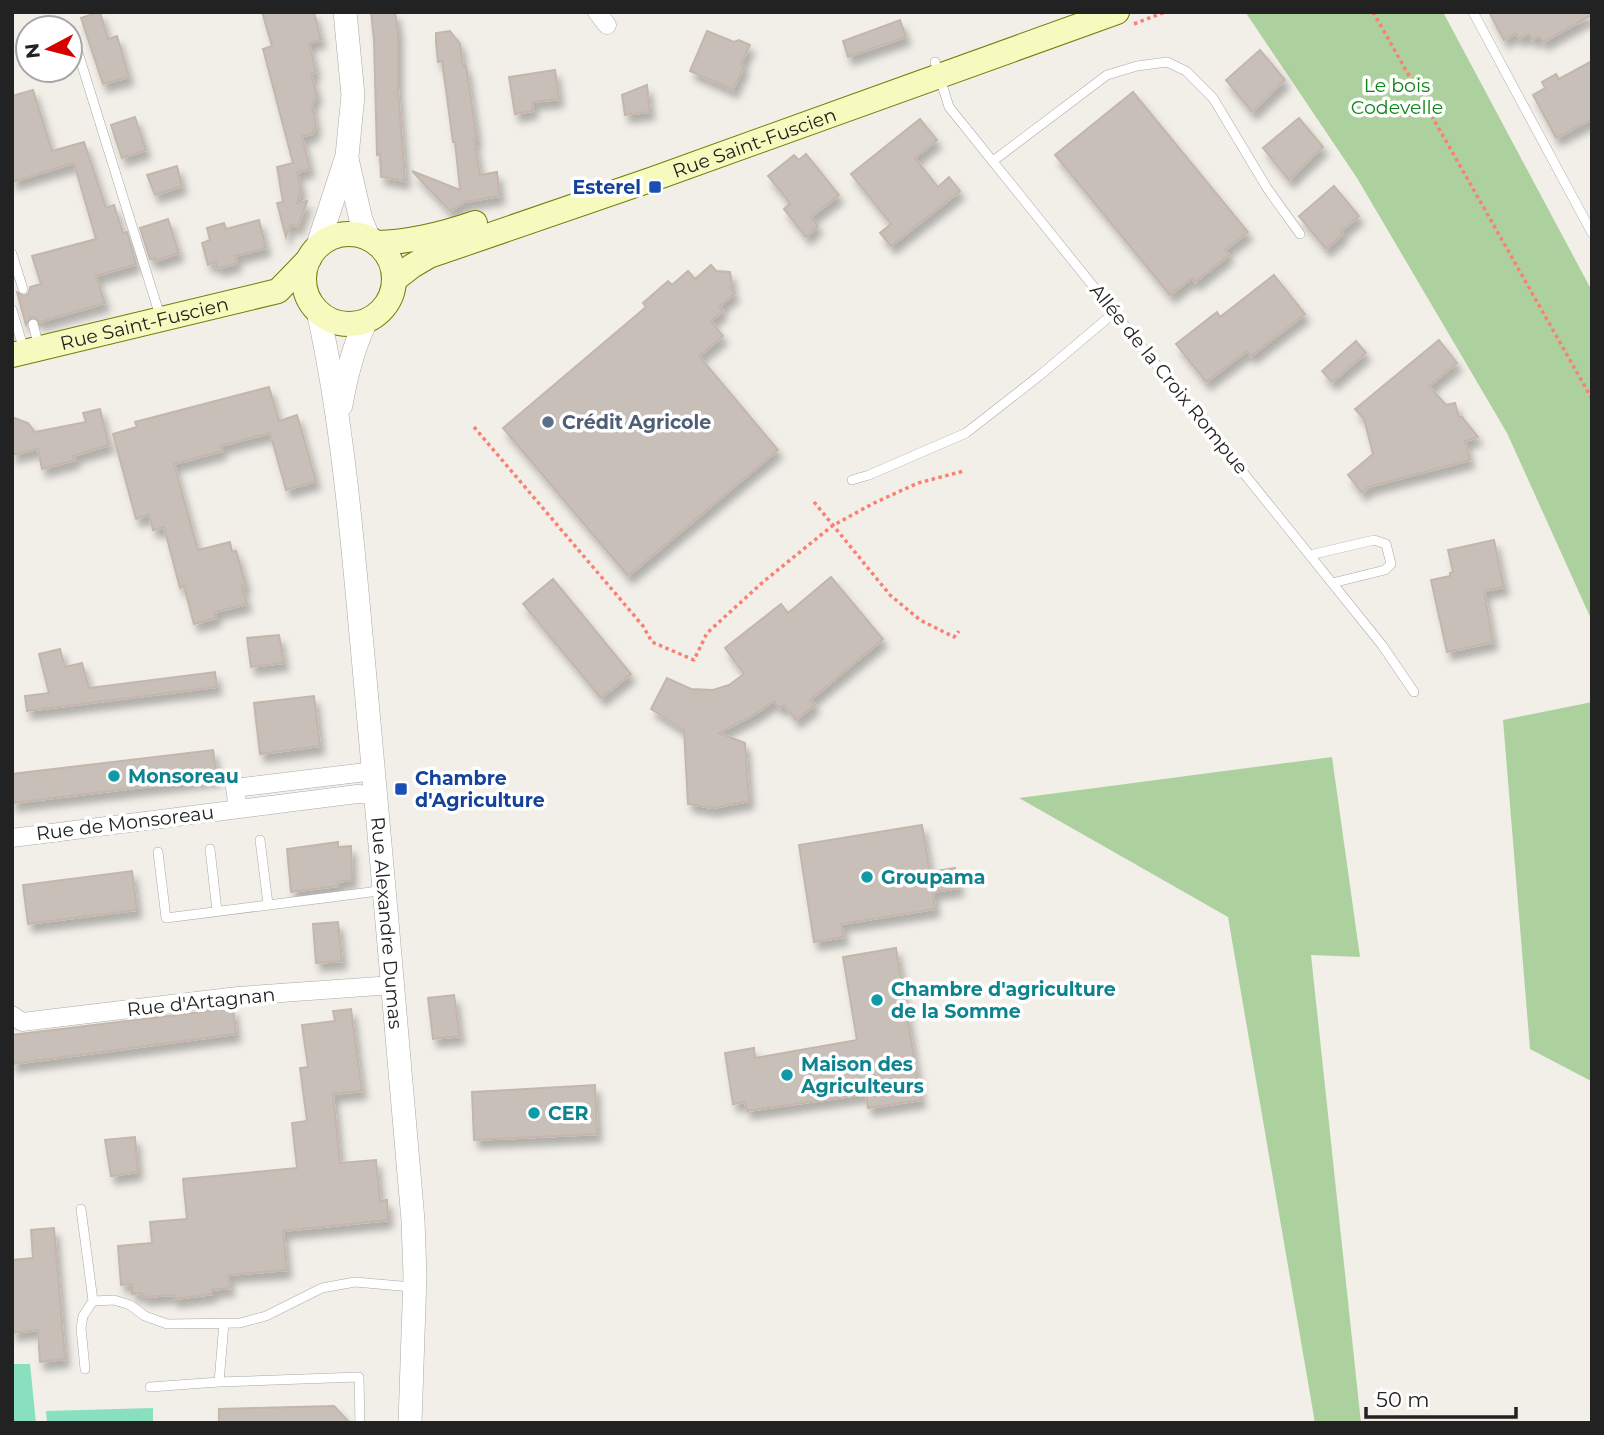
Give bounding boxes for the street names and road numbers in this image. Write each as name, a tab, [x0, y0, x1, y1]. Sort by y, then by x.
street label: Rue Saint-Fuscien	[669, 103, 839, 183]
street label: Allée de la Croix Rompue	[1085, 279, 1253, 479]
street label: Rue Saint-Fuscien	[58, 292, 231, 355]
street label: Rue de Monsoreau	[35, 801, 215, 845]
street label: Rue Alexandre Dumas	[366, 816, 408, 1030]
street label: Rue d'Artagnan	[126, 983, 276, 1021]

